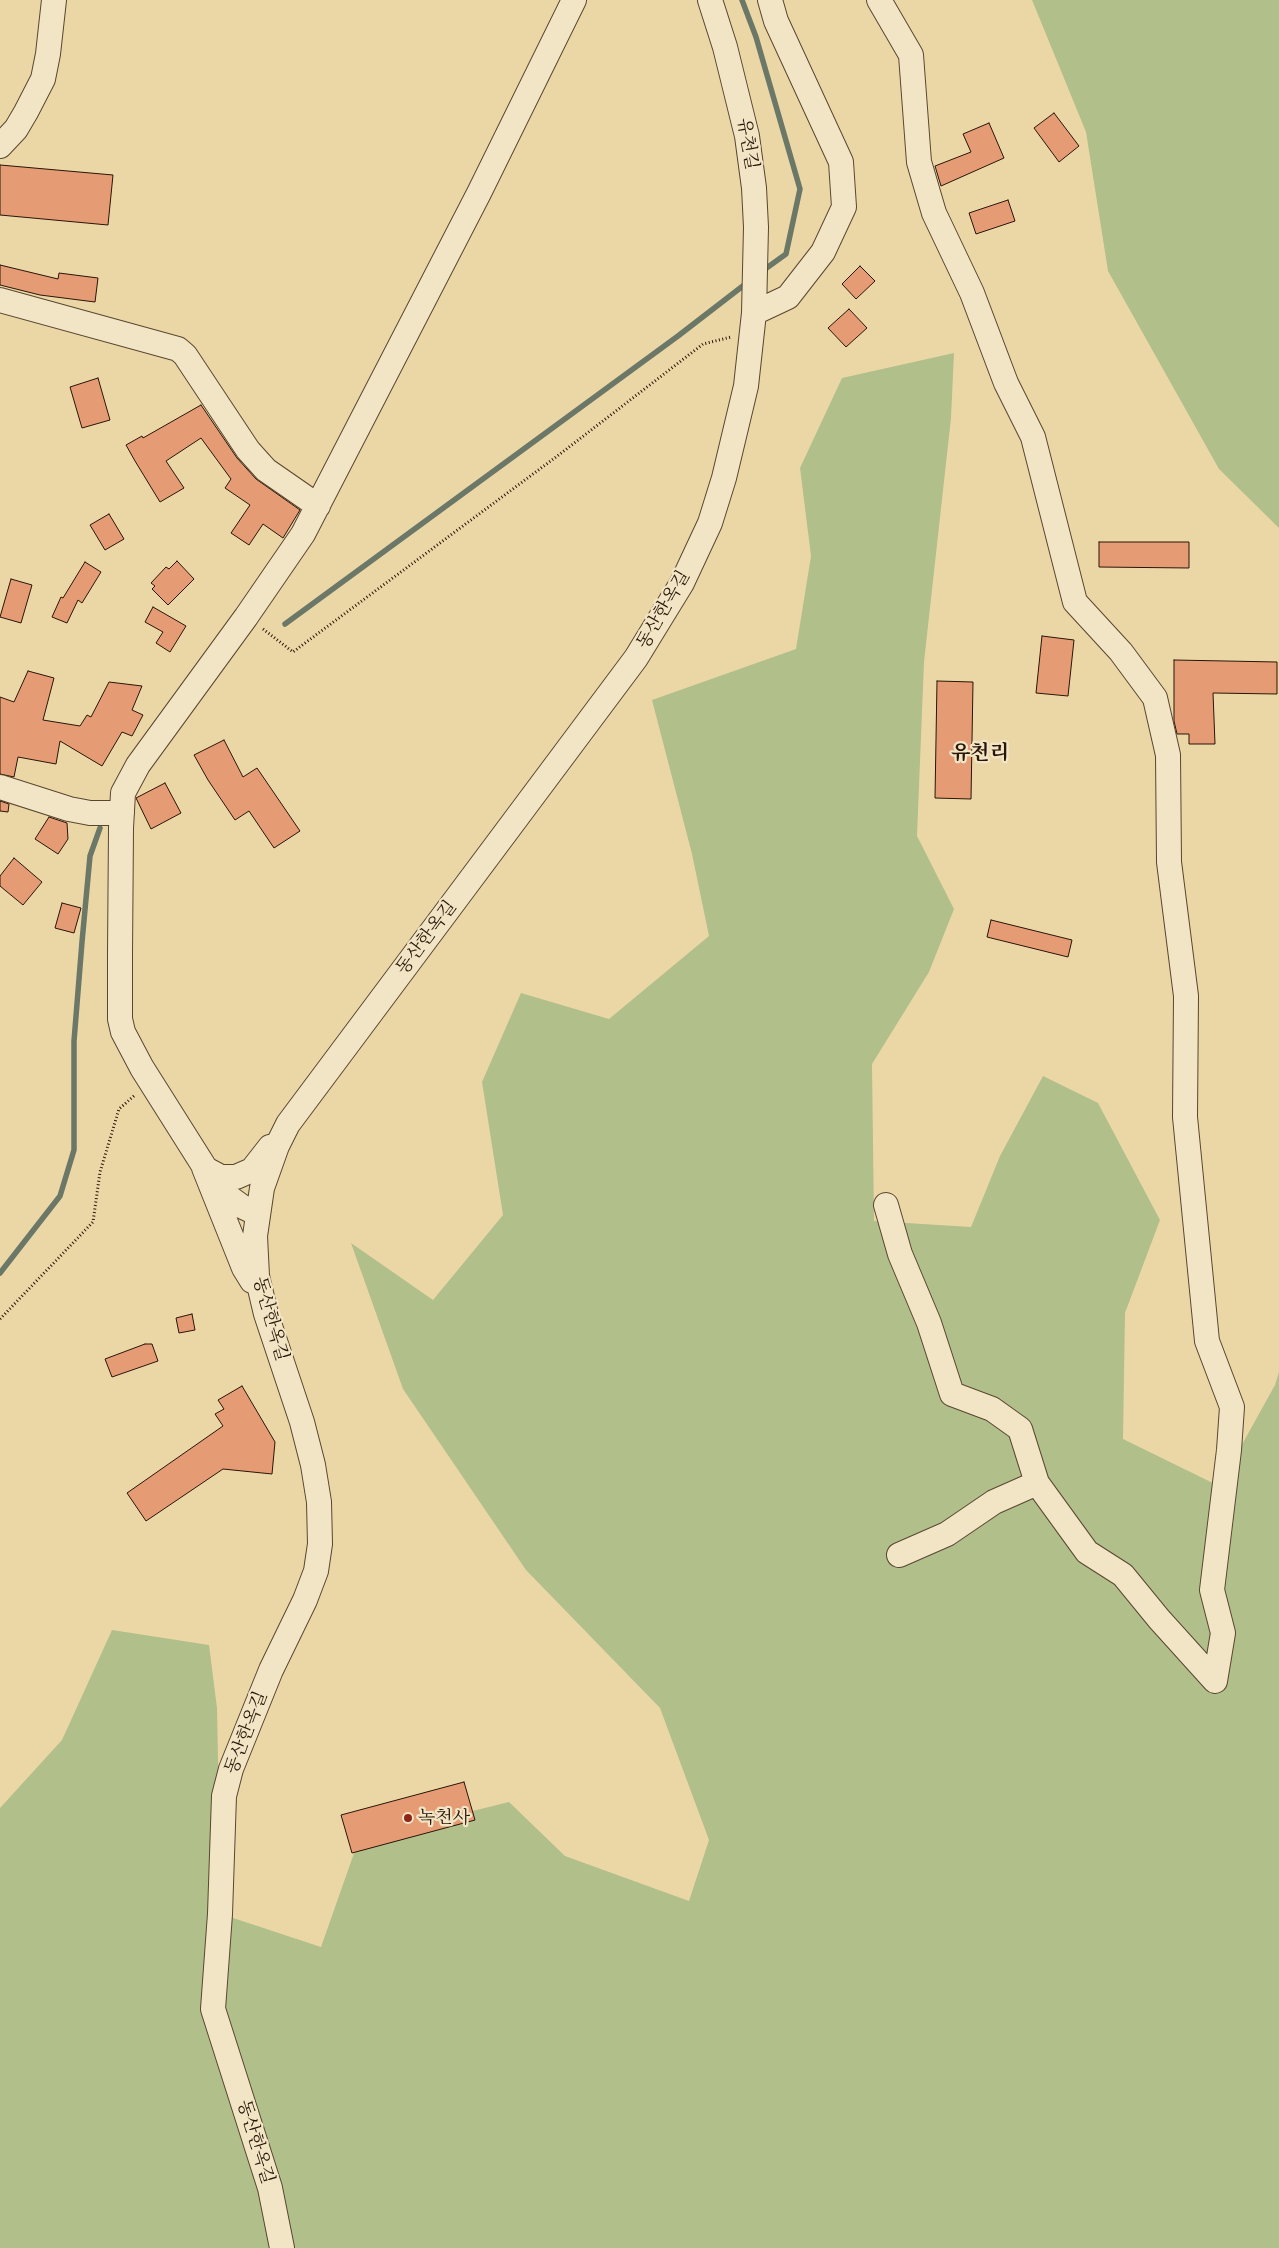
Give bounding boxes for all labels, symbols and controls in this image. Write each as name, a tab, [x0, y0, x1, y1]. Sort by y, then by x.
street label: 유천길	[732, 116, 762, 172]
street label: 동산한옥길	[633, 567, 695, 653]
district label: 유천리	[951, 742, 1009, 766]
street label: 동산한옥길	[392, 897, 462, 979]
street label: 동산한옥길	[248, 1274, 292, 1364]
street label: 동산한옥길	[221, 1689, 273, 1777]
place label: 녹천사	[418, 1807, 470, 1829]
marker: 녹천사	[402, 1812, 414, 1824]
street label: 동산한옥길	[232, 2097, 278, 2187]

